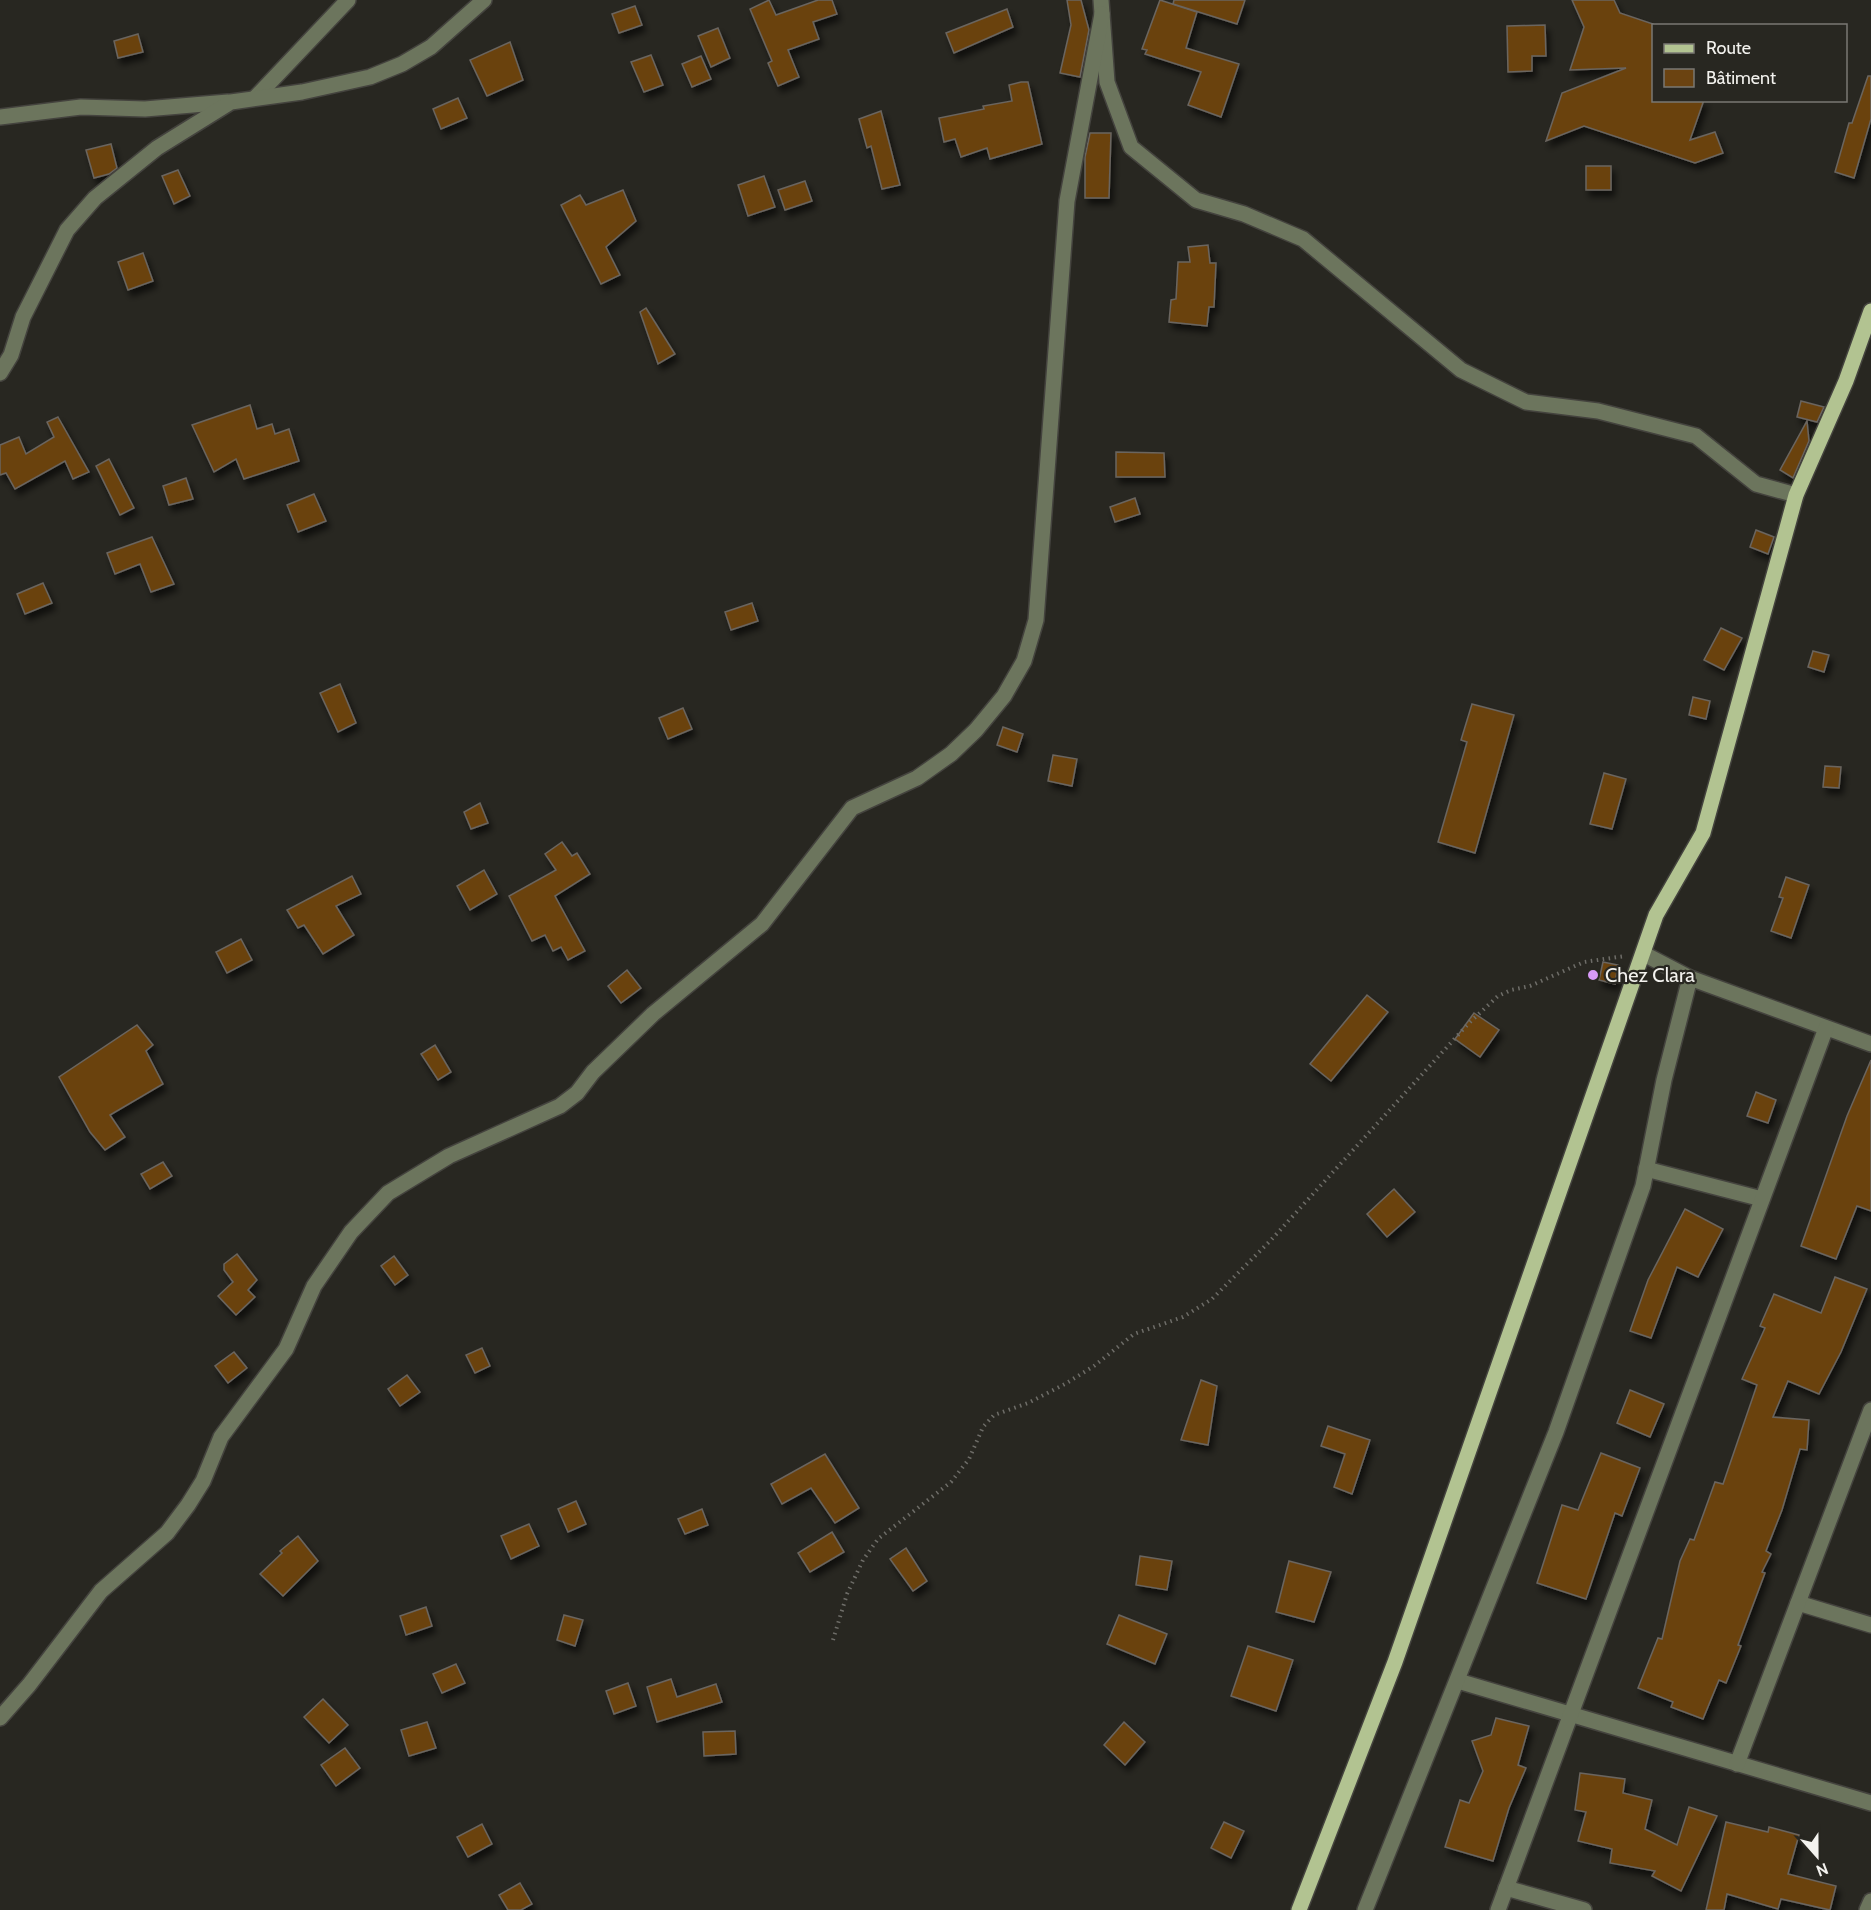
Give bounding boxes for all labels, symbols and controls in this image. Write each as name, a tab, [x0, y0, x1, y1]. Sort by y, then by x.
legend	[1652, 24, 1847, 102]
text: Route	[1706, 37, 1751, 59]
text: Bâtiment	[1706, 67, 1776, 89]
place label: Chez Clara	[1605, 963, 1695, 987]
marker: Chez Clara	[1586, 968, 1600, 982]
north arrow	[1787, 1826, 1847, 1886]
text: N	[1814, 1859, 1831, 1880]

